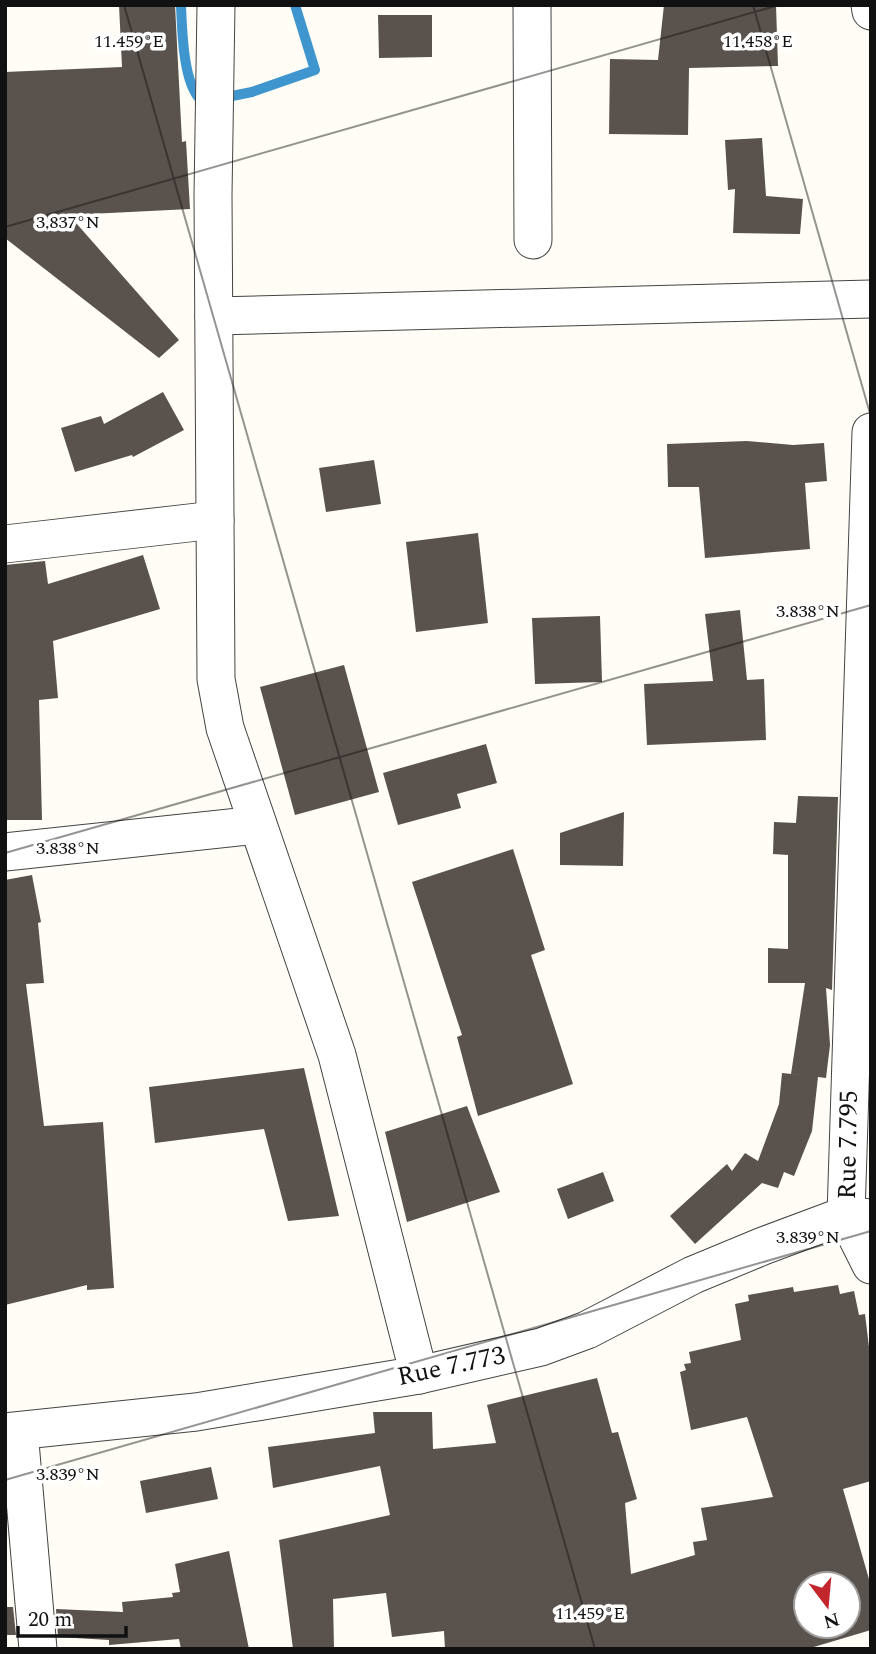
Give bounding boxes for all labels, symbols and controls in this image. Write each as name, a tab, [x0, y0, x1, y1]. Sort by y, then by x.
text: 11.459°E	[94, 28, 164, 55]
text: 11.458°E	[723, 28, 793, 55]
text: 3.837°N	[36, 209, 100, 236]
text: 3.838°N	[776, 598, 840, 625]
text: 3.838°N	[36, 835, 100, 862]
street label: Rue 7.795	[827, 1090, 869, 1200]
text: 3.839°N	[776, 1224, 840, 1251]
street label: Rue 7.773	[393, 1335, 509, 1397]
text: 3.839°N	[36, 1461, 100, 1488]
north arrow	[792, 1570, 862, 1640]
scale bar	[18, 1594, 126, 1638]
text: 11.459°E	[555, 1600, 625, 1627]
text: 20 m	[28, 1604, 72, 1636]
text: N	[820, 1604, 843, 1636]

